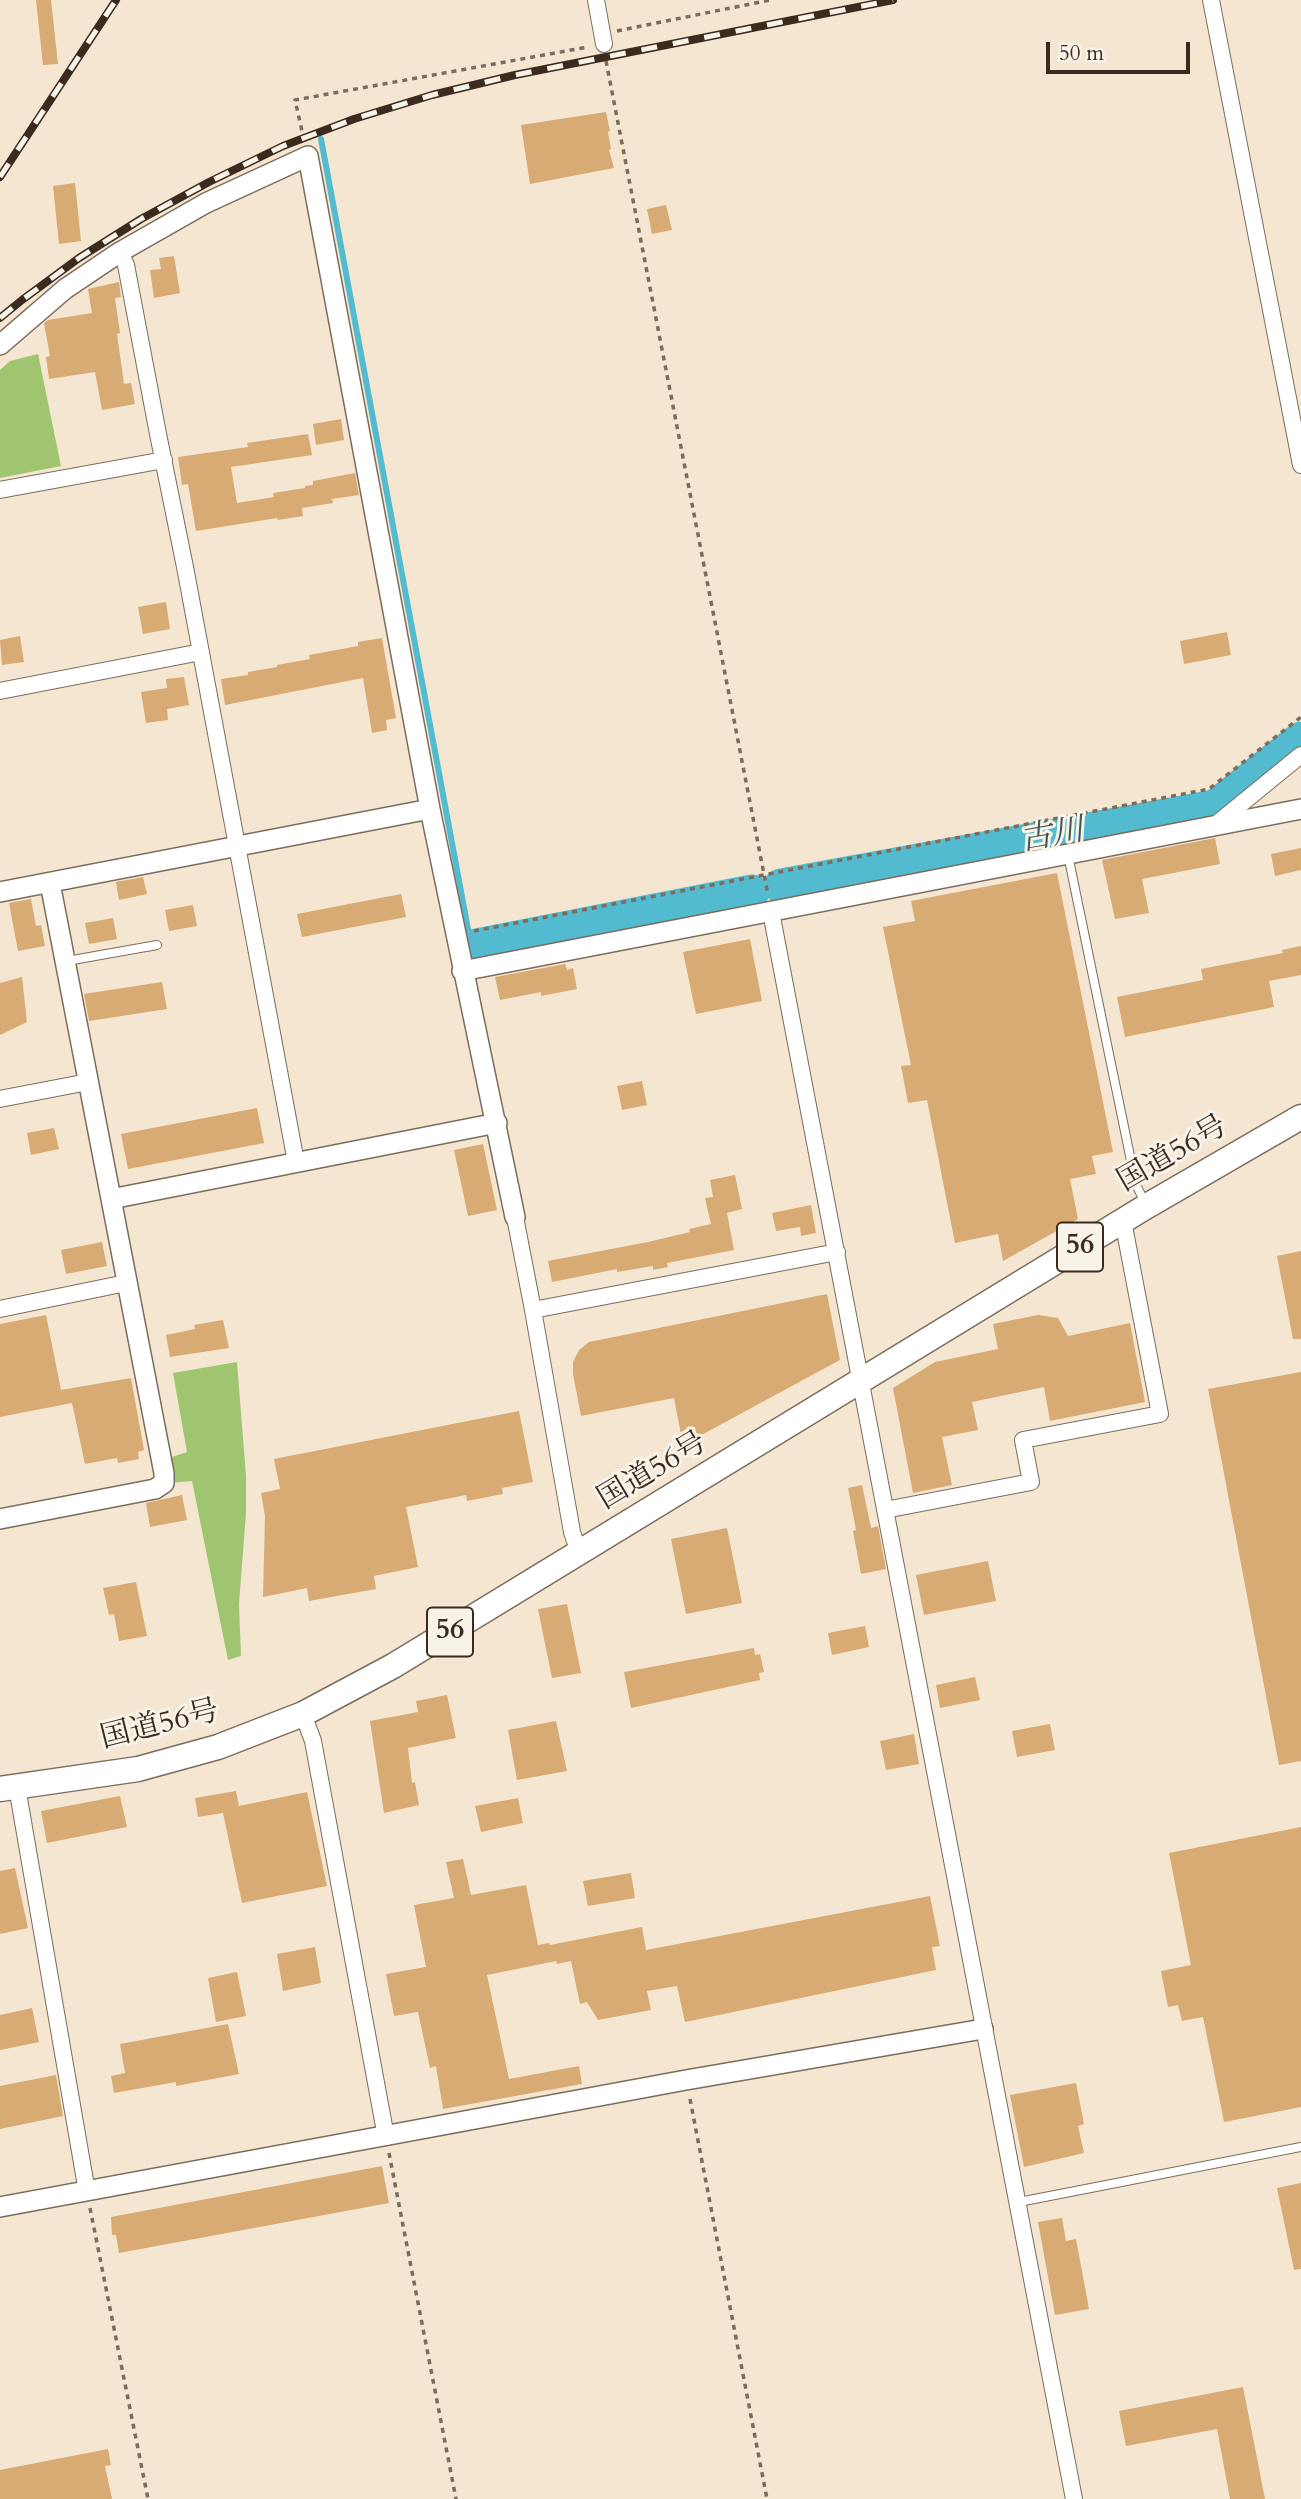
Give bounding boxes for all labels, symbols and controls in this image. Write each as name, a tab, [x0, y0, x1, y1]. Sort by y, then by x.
scale bar	[1049, 28, 1192, 72]
text: 50 m	[1059, 39, 1104, 68]
water label: 古川	[1017, 813, 1087, 861]
street label: 国道56号	[1112, 1109, 1234, 1201]
road number: 56	[1057, 1222, 1103, 1272]
street label: 国道56号	[592, 1425, 714, 1519]
road number: 56	[427, 1608, 473, 1656]
street label: 国道56号	[97, 1694, 223, 1758]

